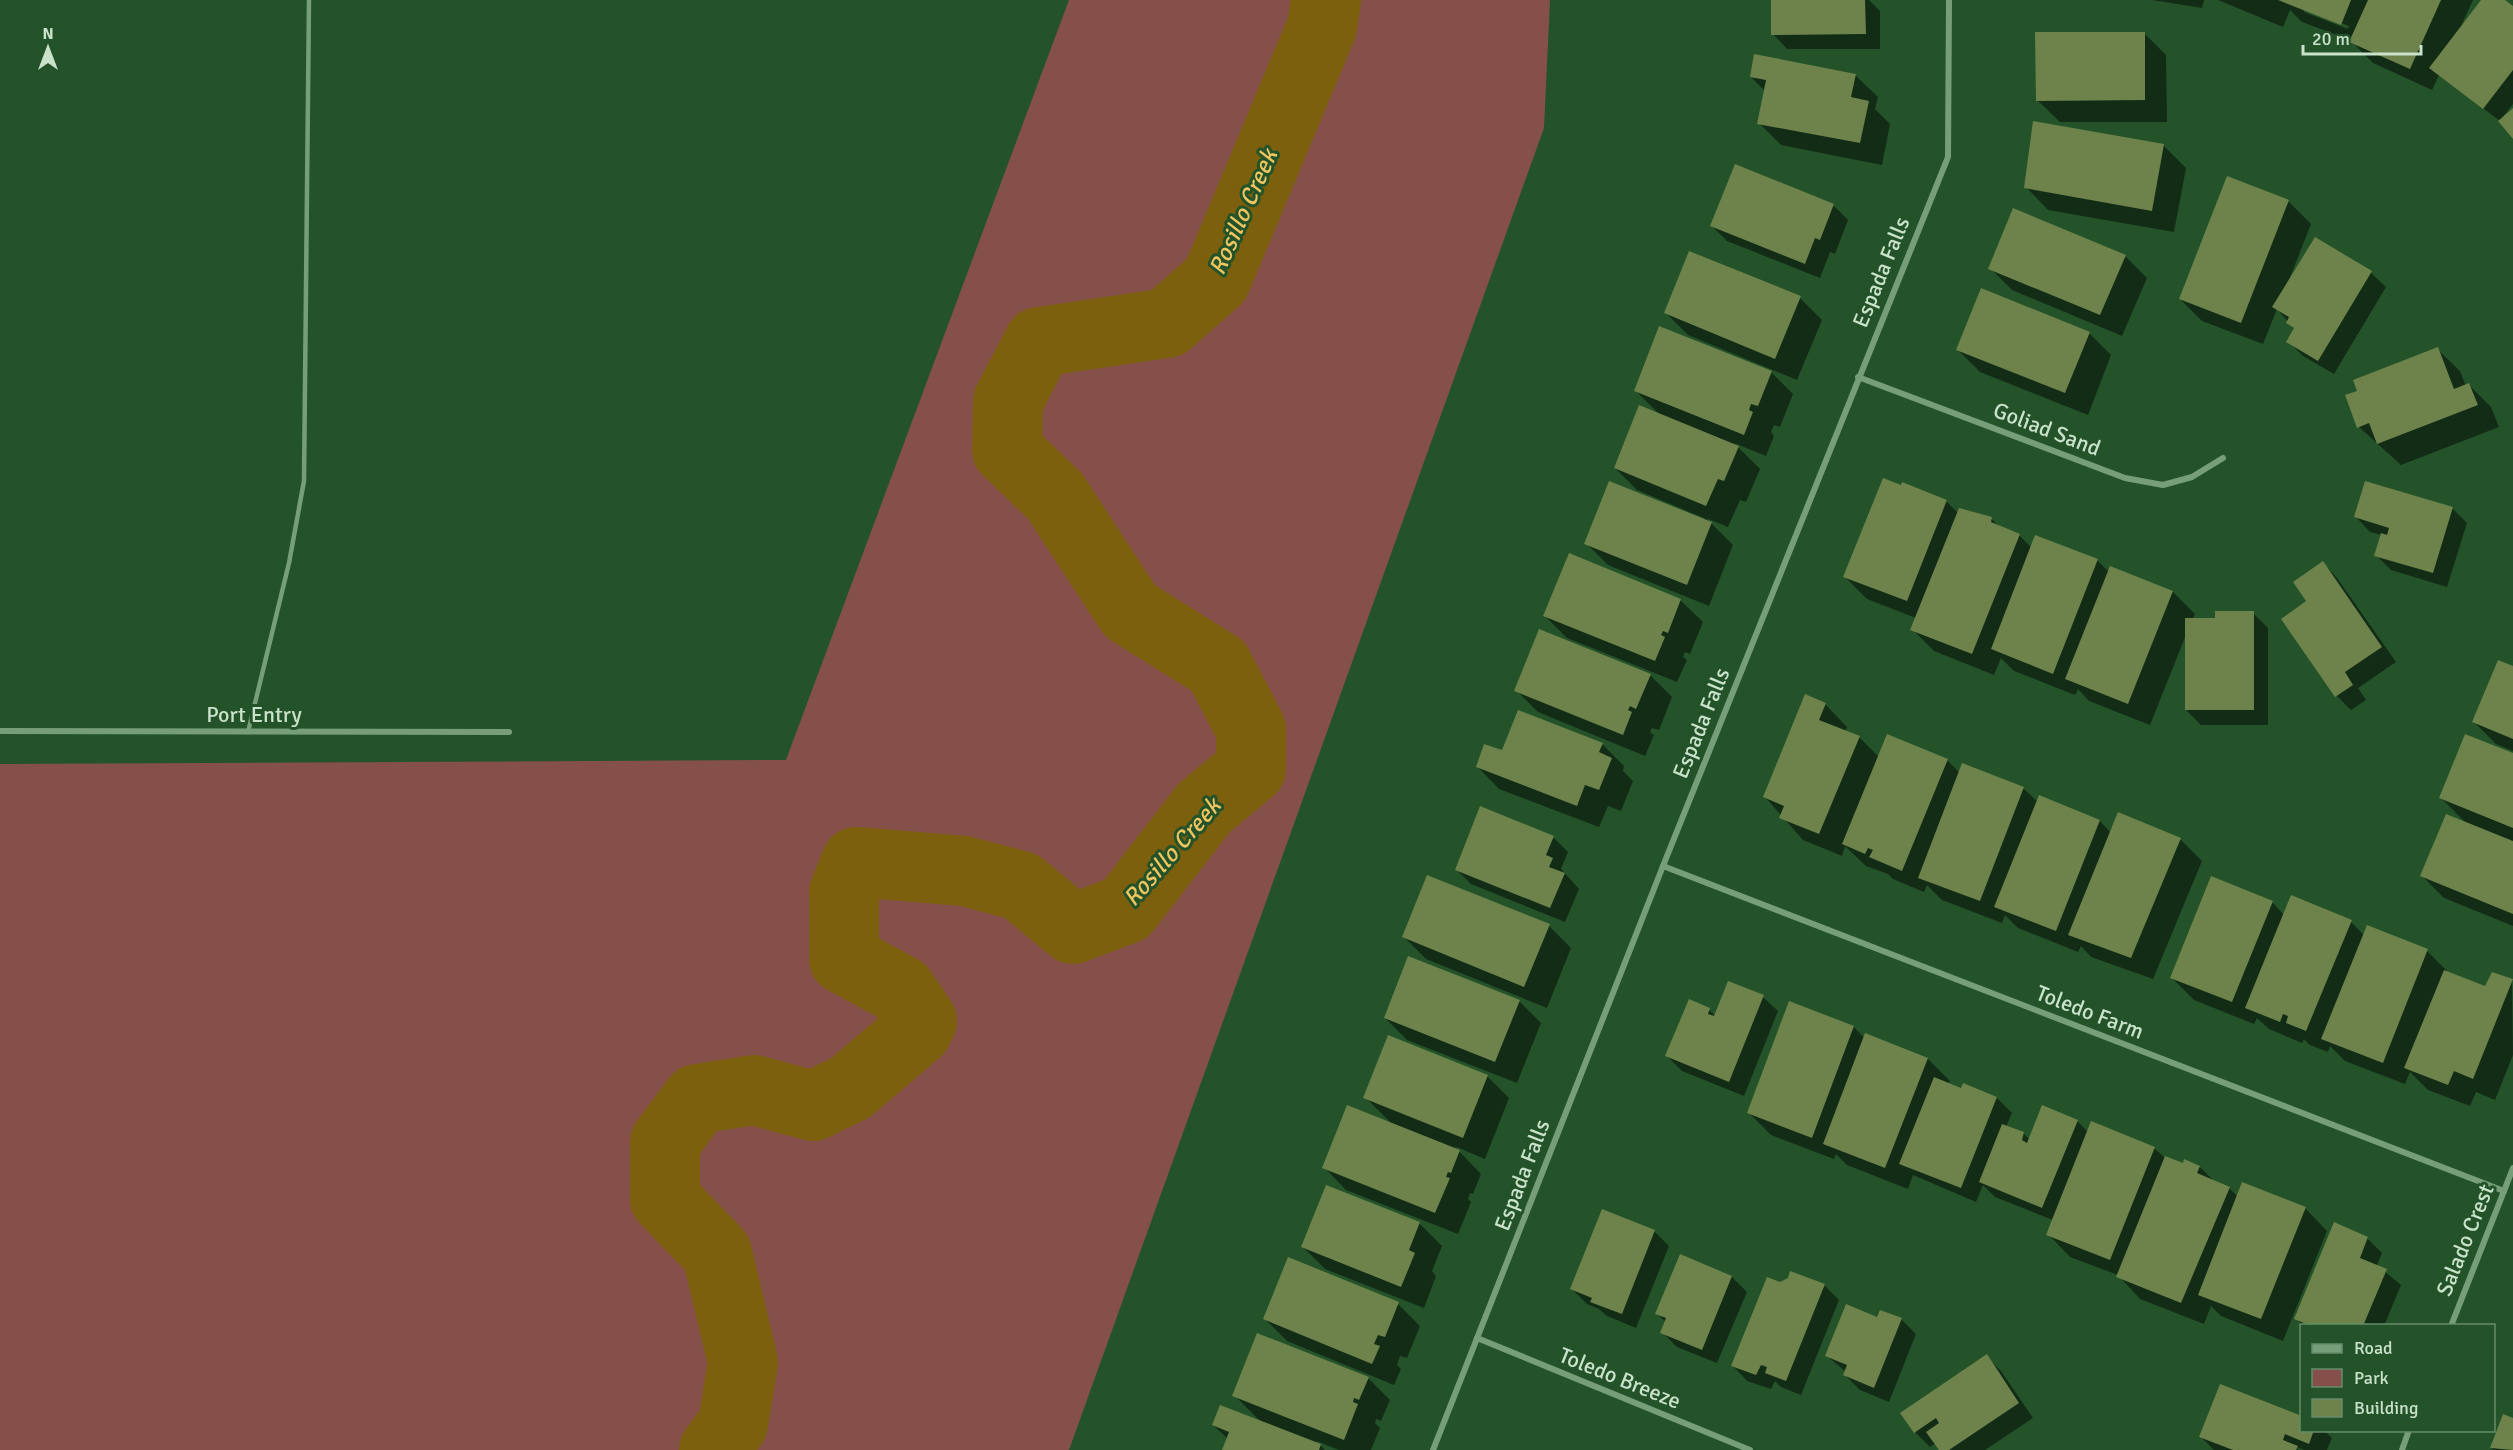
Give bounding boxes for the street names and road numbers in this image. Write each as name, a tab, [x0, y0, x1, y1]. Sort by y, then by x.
street label: Espada Falls	[1847, 213, 1915, 331]
street label: Goliad Sand	[1990, 396, 2104, 462]
street label: Espada Falls	[1667, 664, 1735, 782]
street label: Port Entry	[206, 701, 302, 728]
street label: Toledo Farm	[2032, 979, 2148, 1045]
street label: Espada Falls	[1488, 1116, 1556, 1234]
street label: Salado Crest	[2430, 1180, 2500, 1300]
street label: Toledo Breeze	[1555, 1341, 1685, 1415]

